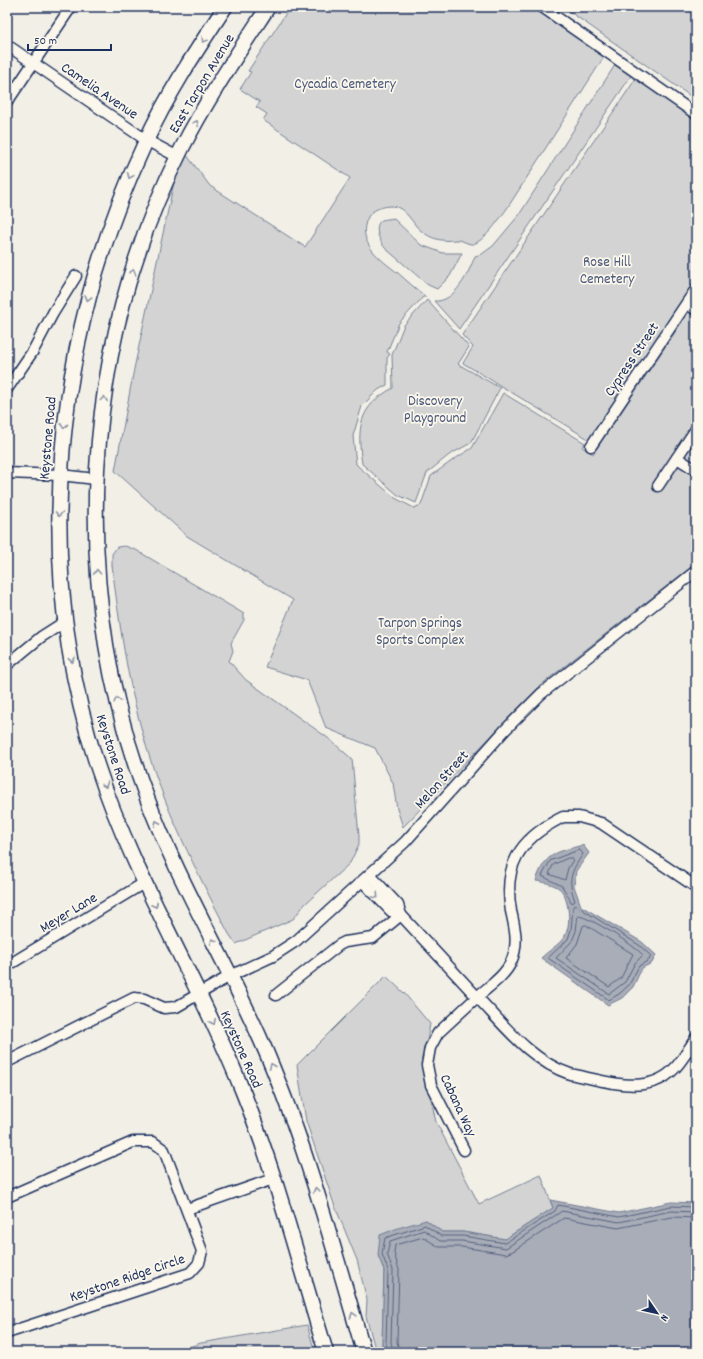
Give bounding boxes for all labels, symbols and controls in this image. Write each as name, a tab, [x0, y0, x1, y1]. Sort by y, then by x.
scale bar	[28, 26, 111, 52]
street label: East Tarpon Avenue	[164, 30, 241, 138]
text: 50 m	[34, 33, 57, 50]
one-way arrow	[201, 36, 209, 43]
street label: Camelia Avenue	[56, 58, 142, 126]
park label: Cycadia Cemetery	[294, 74, 397, 96]
one-way arrow	[191, 120, 198, 127]
one-way arrow	[127, 171, 135, 179]
park label: Rose Hill Cemetery	[580, 252, 635, 291]
one-way arrow	[128, 269, 136, 276]
one-way arrow	[84, 295, 93, 302]
street label: Cypress Street	[600, 318, 666, 402]
park label: Discovery Playground	[404, 391, 466, 430]
street label: Keystone Road	[34, 396, 64, 481]
one-way arrow	[99, 396, 108, 402]
one-way arrow	[60, 423, 69, 429]
one-way arrow	[55, 511, 63, 517]
one-way arrow	[93, 569, 102, 575]
park label: Tarpon Springs Sports Complex	[376, 613, 464, 652]
one-way arrow	[67, 657, 76, 663]
one-way arrow	[113, 697, 122, 704]
street label: Keystone Road	[89, 712, 135, 798]
street label: Melon Street	[410, 746, 475, 815]
one-way arrow	[100, 782, 108, 789]
one-way arrow	[154, 820, 162, 827]
street label: Meyer Lane	[36, 888, 102, 940]
one-way arrow	[371, 891, 378, 898]
one-way arrow	[150, 901, 158, 908]
one-way arrow	[210, 937, 218, 945]
street label: Keystone Road	[213, 1007, 267, 1092]
one-way arrow	[208, 1017, 215, 1025]
one-way arrow	[268, 1063, 276, 1070]
street label: Cabana Way	[433, 1071, 482, 1142]
one-way arrow	[312, 1187, 321, 1194]
street label: Keystone Ridge Circle	[67, 1249, 189, 1309]
north arrow	[637, 1293, 677, 1333]
one-way arrow	[349, 1311, 358, 1318]
text: N	[655, 1311, 672, 1325]

